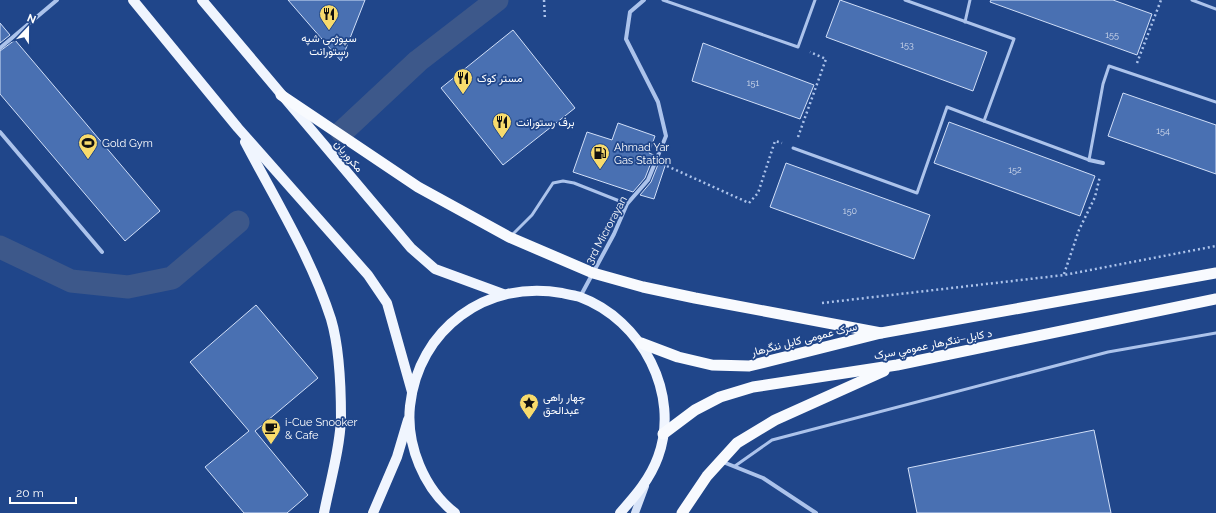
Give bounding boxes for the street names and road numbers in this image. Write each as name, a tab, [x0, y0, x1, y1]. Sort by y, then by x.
street label: مکروریان	[331, 138, 366, 175]
street label: 3rd Microrayan	[583, 194, 630, 267]
street label: سرک عمومی کابل ننگرهار	[749, 320, 859, 359]
street label: د کابل–ننګرهار عمومي سړک	[873, 327, 994, 365]

